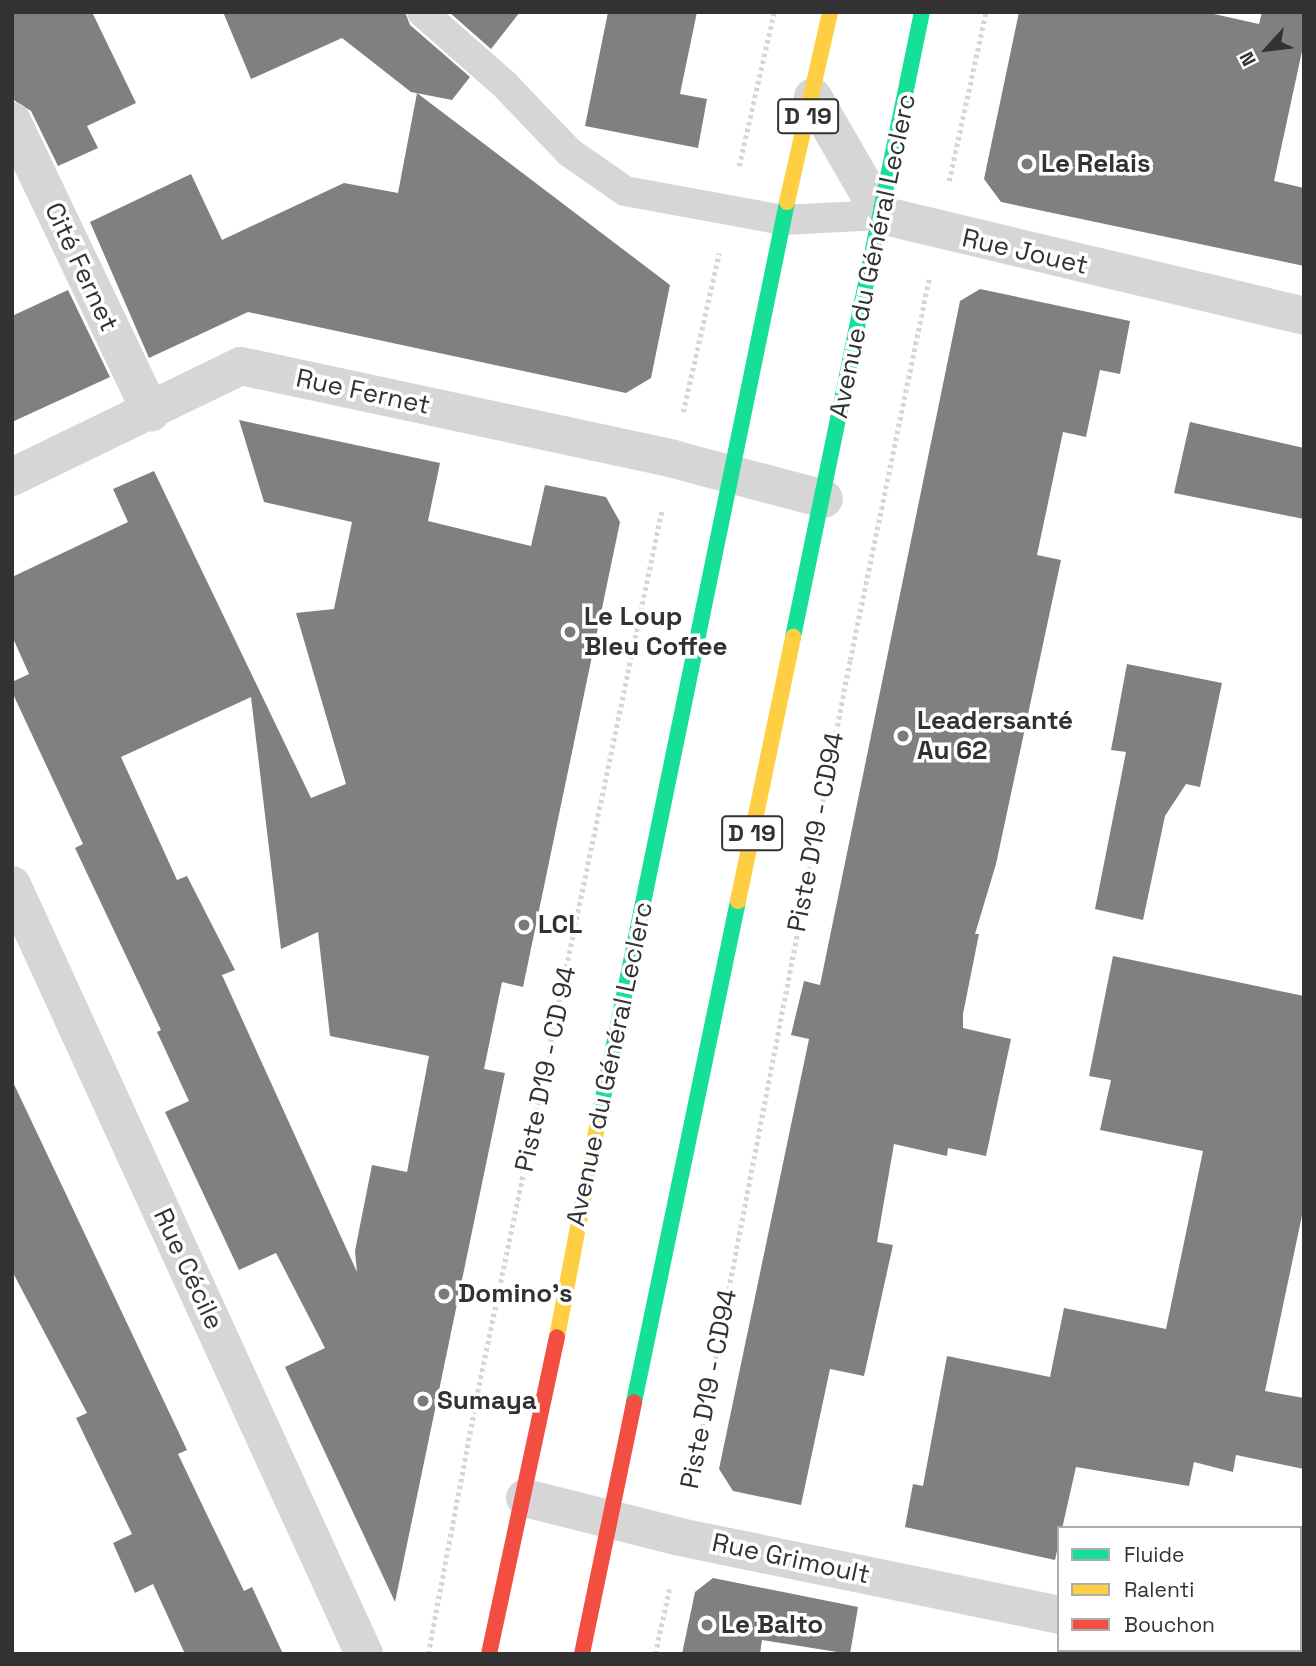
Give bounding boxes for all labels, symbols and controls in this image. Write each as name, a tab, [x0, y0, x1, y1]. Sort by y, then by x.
north arrow	[1232, 14, 1302, 84]
text: N	[1234, 47, 1262, 70]
street label: Avenue du Général Leclerc	[823, 91, 923, 421]
road number: D 19	[776, 96, 840, 136]
place label: Le Relais	[1041, 148, 1151, 180]
marker: Le Relais	[1019, 156, 1035, 172]
street label: Cité Fernet	[38, 198, 124, 336]
street label: Rue Jouet	[959, 222, 1091, 282]
street label: Rue Fernet	[293, 363, 433, 421]
place label: Le Loup Bleu Coffee	[584, 601, 727, 662]
marker: Le Loup Bleu Coffee	[562, 624, 578, 640]
place label: Leadersanté Au 62	[917, 705, 1073, 766]
marker: Leadersanté Au 62	[895, 728, 911, 744]
street label: Piste D19 - CD94	[781, 729, 851, 935]
road number: D 19	[720, 812, 784, 854]
street label: Avenue du Général Leclerc	[560, 899, 660, 1229]
place label: LCL	[538, 909, 582, 941]
marker: LCL	[516, 917, 532, 933]
street label: Piste D19 - CD 94	[509, 963, 583, 1175]
street label: Rue Cécile	[146, 1203, 230, 1335]
place label: Domino's	[458, 1278, 573, 1310]
marker: Domino's	[436, 1286, 452, 1302]
street label: Piste D19 - CD94	[674, 1286, 744, 1492]
place label: Sumaya	[437, 1385, 537, 1417]
marker: Sumaya	[415, 1393, 431, 1409]
legend	[1057, 1526, 1302, 1652]
street label: Rue Grimoult	[709, 1527, 873, 1591]
text: Fluide	[1124, 1541, 1184, 1568]
text: Ralenti	[1124, 1576, 1194, 1603]
place label: Le Balto	[721, 1609, 823, 1641]
text: Bouchon	[1124, 1611, 1215, 1638]
marker: Le Balto	[699, 1617, 715, 1633]

